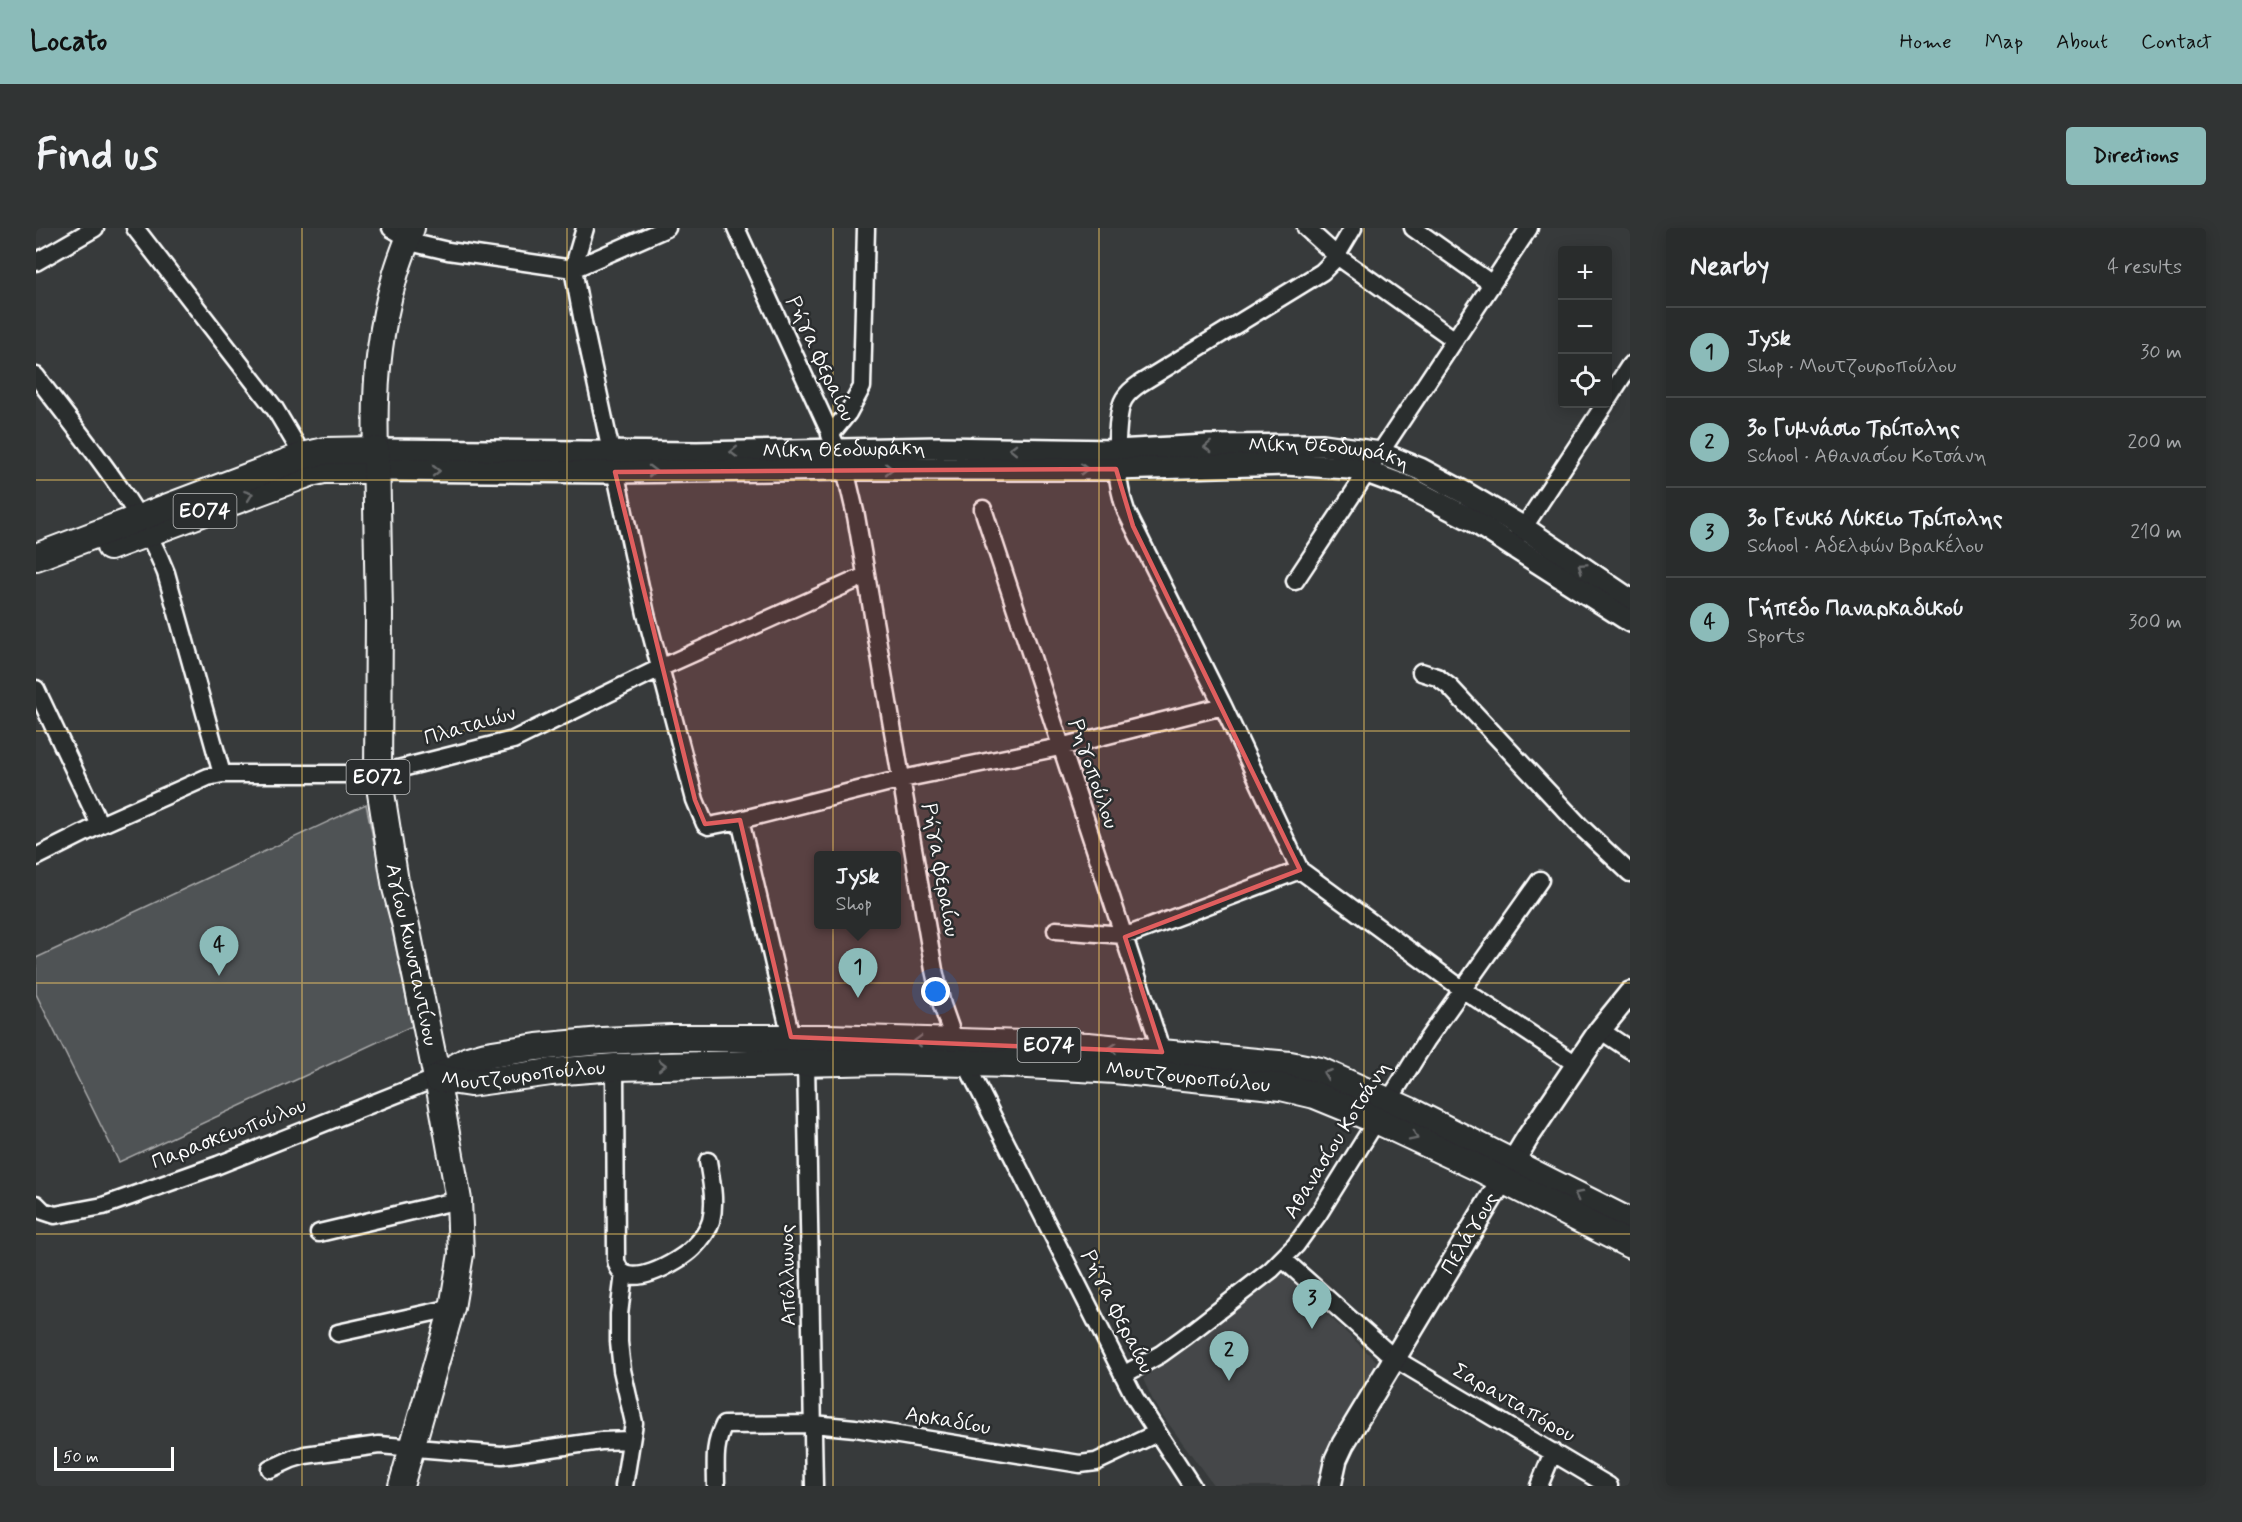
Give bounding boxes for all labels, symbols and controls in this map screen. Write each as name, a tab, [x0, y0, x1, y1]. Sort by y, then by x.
text: Locato	[30, 24, 107, 61]
text: Home	[1900, 28, 1952, 56]
text: Map	[1985, 28, 2023, 56]
text: About	[2056, 28, 2108, 56]
text: Contact	[2141, 28, 2212, 56]
button: Directions	[2066, 127, 2206, 185]
text: Find us	[36, 129, 158, 184]
map controls	[1558, 246, 1612, 408]
button: +	[1558, 246, 1612, 300]
text: Nearby	[1690, 250, 1769, 284]
text: 4 results	[2107, 254, 2182, 281]
street label: Ρήγα Φεραίου	[779, 292, 861, 426]
button: −	[1558, 300, 1612, 354]
text: Jysk	[1747, 325, 1791, 353]
text: 1	[1705, 339, 1714, 366]
text: 30 m	[2140, 339, 2182, 366]
text: Shop · Μουτζουροπούλου	[1747, 353, 1956, 380]
button: locate	[1558, 354, 1612, 408]
text: 3ο Γυμνάσιο Τρίπολης	[1747, 415, 1960, 443]
text: 2	[1705, 429, 1714, 456]
text: 200 m	[2127, 429, 2182, 456]
street label: Μίκη Θεοδωράκη	[1248, 431, 1414, 477]
street label: Μίκη Θεοδωράκη	[762, 434, 926, 466]
one-way arrow	[1203, 440, 1212, 453]
one-way arrow	[1009, 443, 1018, 456]
text: School · Αθανασίου Κοτσάνη	[1747, 443, 1987, 470]
one-way arrow	[730, 446, 739, 459]
one-way arrow	[884, 463, 893, 475]
one-way arrow	[1079, 463, 1088, 475]
one-way arrow	[431, 465, 440, 477]
one-way arrow	[647, 465, 656, 477]
one-way arrow	[242, 490, 253, 502]
road number: ΕΟ74	[174, 494, 237, 528]
text: 3ο Γενικό Λύκειο Τρίπολης	[1747, 505, 2003, 533]
text: 3	[1705, 519, 1714, 546]
text: 210 m	[2130, 519, 2182, 546]
text: School · Αδελφών Βρακέλου	[1747, 533, 1983, 560]
one-way arrow	[1577, 563, 1588, 574]
text: Γήπεδο Παναρκαδικού	[1747, 595, 1964, 623]
text: 4	[1704, 609, 1715, 636]
text: 300 m	[2128, 609, 2182, 636]
text: Sports	[1747, 623, 1805, 650]
street label: Πλαταιών	[421, 700, 519, 752]
street label: Ρηγοπούλου	[1061, 715, 1125, 833]
road number: ΕΟ72	[346, 760, 410, 794]
street label: Ρήγα Φεραίου	[914, 801, 966, 939]
popup	[814, 851, 901, 929]
street label: Αγίου Κωνσταντίνου	[378, 862, 444, 1048]
text: Jysk	[836, 863, 879, 891]
text: Shop	[836, 891, 872, 918]
pin: 4	[200, 926, 238, 976]
pin: 1	[838, 948, 878, 998]
your location	[921, 977, 950, 1006]
road number: ΕΟ74	[1018, 1028, 1080, 1062]
one-way arrow	[914, 1034, 923, 1047]
one-way arrow	[1108, 1042, 1117, 1055]
street label: Μουτζουροπούλου	[439, 1054, 606, 1097]
street label: Μουτζουροπούλου	[1104, 1055, 1272, 1100]
street label: Αθανασίου Κοτσάνη	[1277, 1056, 1397, 1224]
one-way arrow	[658, 1059, 667, 1071]
one-way arrow	[1322, 1069, 1333, 1081]
street label: Παρασκευοπούλου	[147, 1092, 311, 1176]
one-way arrow	[1407, 1130, 1418, 1142]
street label: Πελάγους	[1434, 1187, 1505, 1280]
one-way arrow	[1574, 1191, 1584, 1202]
street label: Απόλλωνος	[773, 1224, 803, 1326]
street label: Ρήγα Φεραίου	[1074, 1245, 1160, 1379]
pin: 3	[1292, 1280, 1332, 1329]
pin: 2	[1210, 1332, 1248, 1381]
street label: Σαρανταπόρου	[1448, 1357, 1580, 1449]
street label: Αρκαδίου	[903, 1400, 993, 1442]
scale bar	[54, 1444, 174, 1472]
text: 50 m	[63, 1447, 99, 1468]

